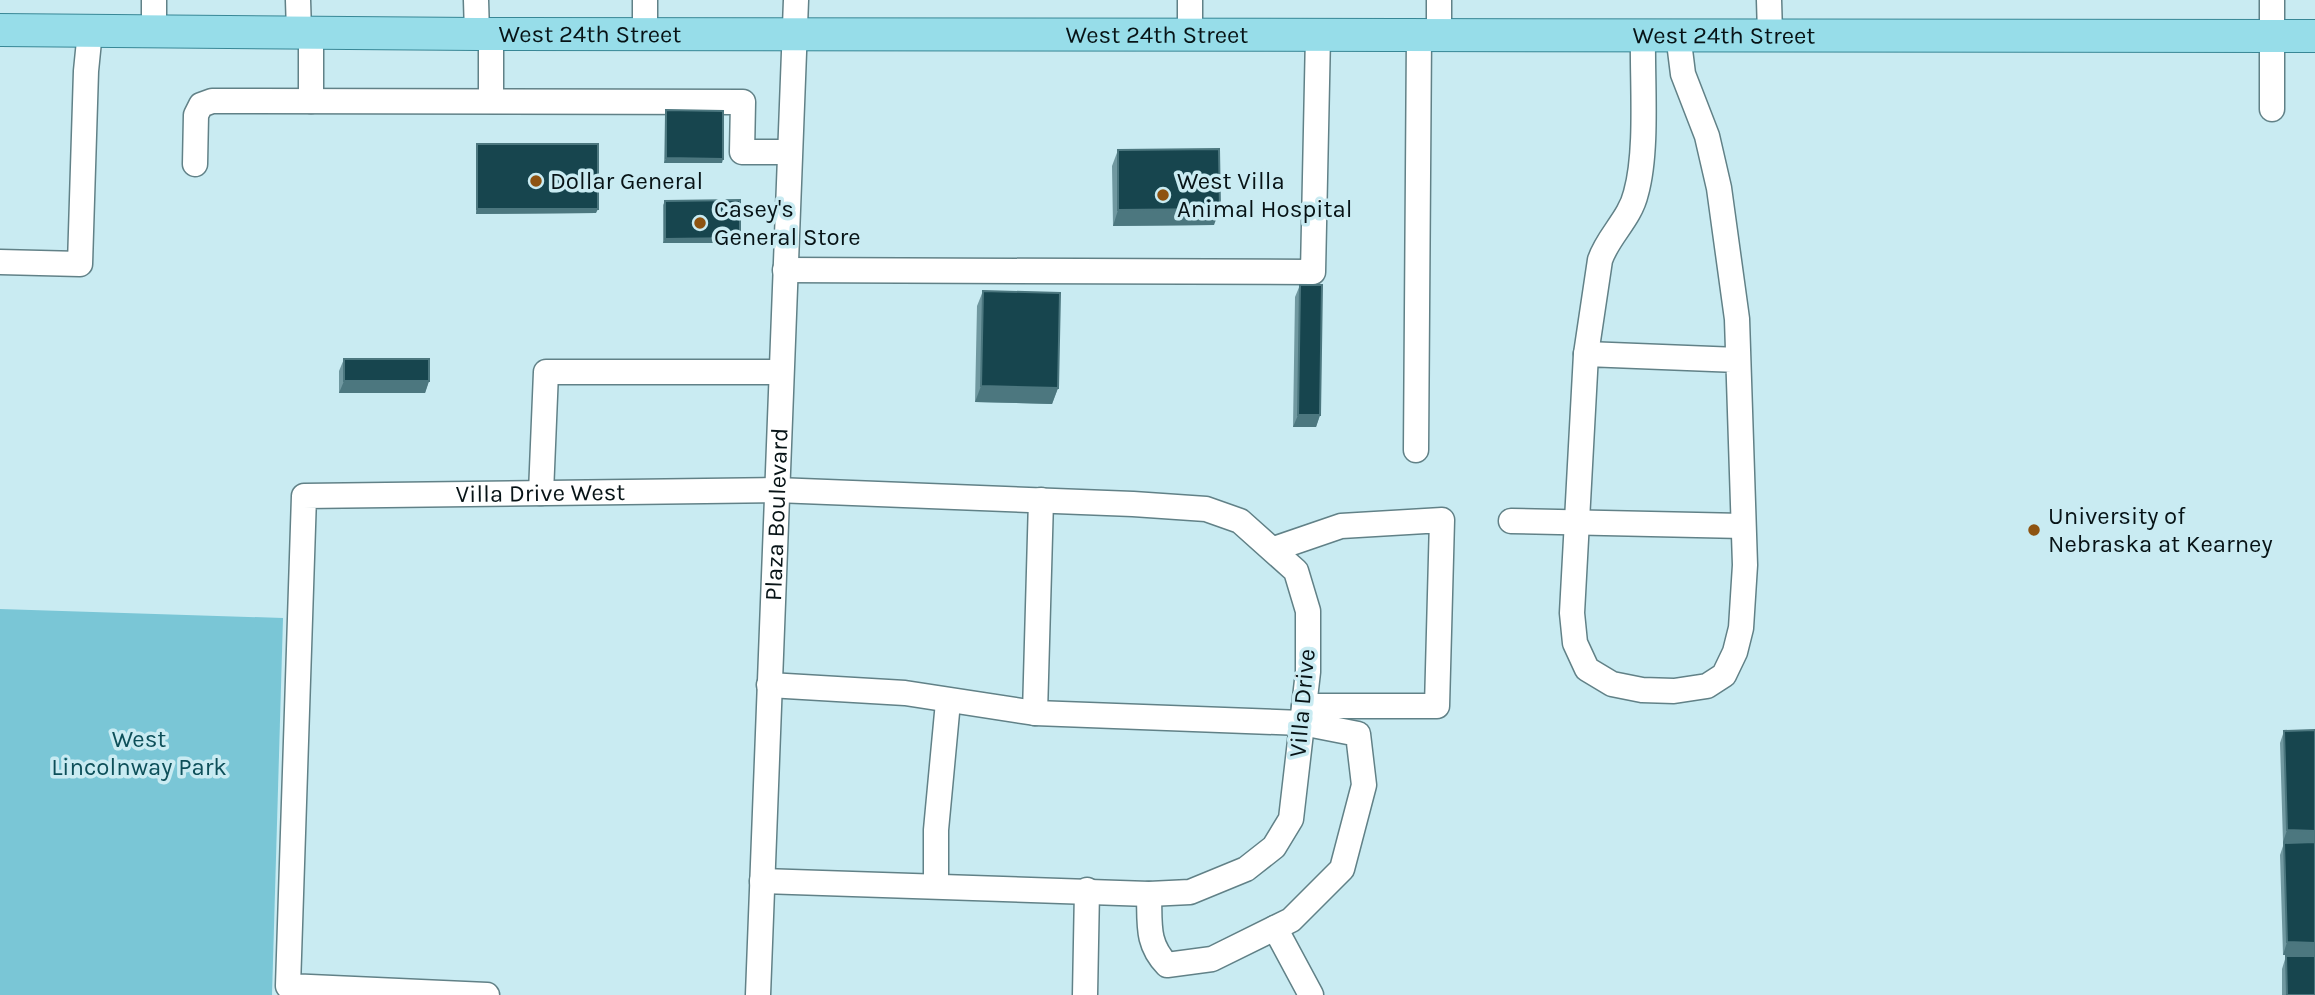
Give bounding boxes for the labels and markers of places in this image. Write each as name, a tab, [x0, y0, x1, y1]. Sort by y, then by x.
place label: Dollar General	[550, 167, 703, 195]
place label: West Villa Animal Hospital	[1177, 167, 1352, 223]
marker: Dollar General	[528, 173, 544, 189]
marker: West Villa Animal Hospital	[1155, 187, 1171, 203]
place label: Casey's General Store	[714, 195, 861, 251]
marker: Casey's General Store	[692, 215, 708, 231]
place label: University of Nebraska at Kearney	[2048, 502, 2273, 558]
marker: University of Nebraska at Kearney	[2026, 522, 2042, 538]

